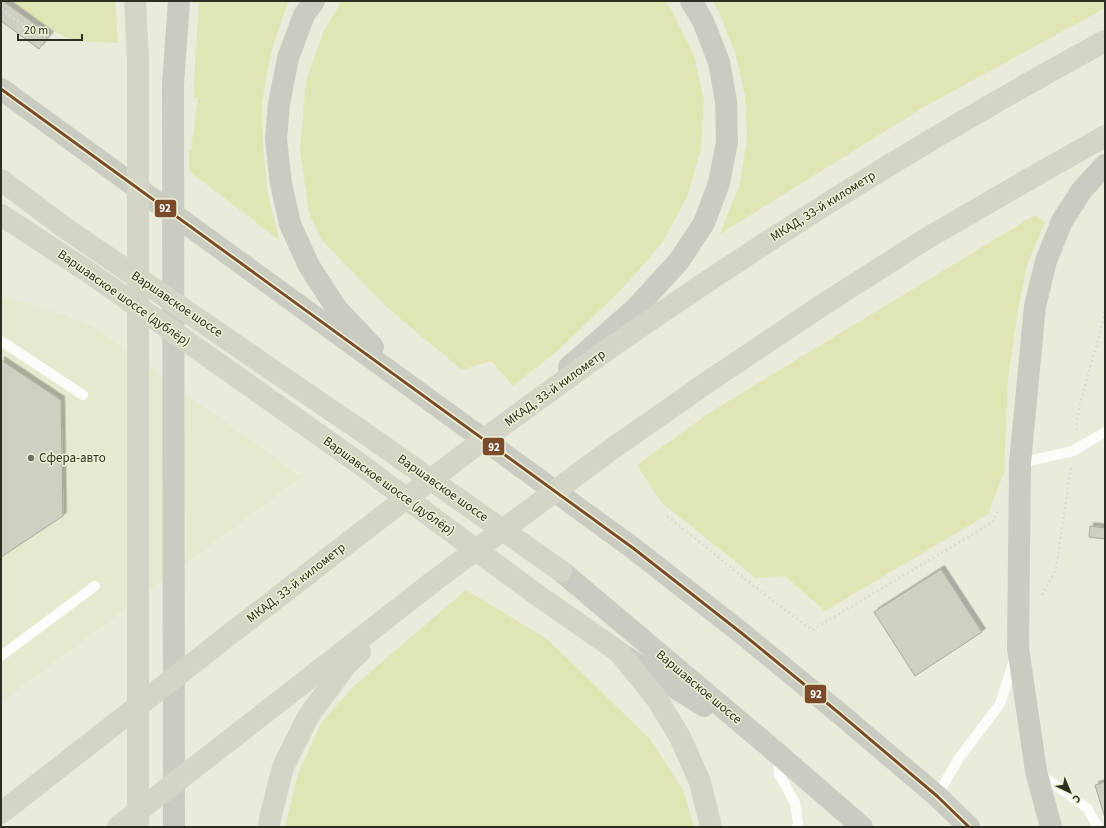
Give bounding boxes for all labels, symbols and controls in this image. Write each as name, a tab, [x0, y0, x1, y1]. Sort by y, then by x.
scale bar	[18, 16, 82, 42]
text: 20 m	[24, 22, 48, 39]
street label: МКАД, 33-й километр	[767, 166, 879, 246]
line badge: 92	[154, 199, 177, 218]
text: 92	[159, 201, 171, 216]
street label: Варшавское шоссе (дублёр)	[55, 246, 193, 350]
street label: Варшавское шоссе	[128, 268, 226, 340]
street label: МКАД, 33-й километр	[501, 345, 609, 431]
street label: Варшавское шоссе (дублёр)	[320, 433, 458, 539]
line badge: 92	[482, 437, 505, 456]
text: 92	[488, 440, 500, 455]
place label: Сфера-авто	[39, 449, 106, 467]
street label: Варшавское шоссе	[395, 451, 491, 525]
marker: Сфера-авто	[26, 453, 36, 463]
street label: МКАД, 33-й километр	[243, 539, 349, 627]
street label: Варшавское шоссе	[652, 646, 746, 728]
line badge: 92	[804, 684, 827, 704]
text: 92	[810, 687, 822, 702]
north arrow	[1050, 772, 1090, 812]
text: С	[1069, 791, 1084, 807]

